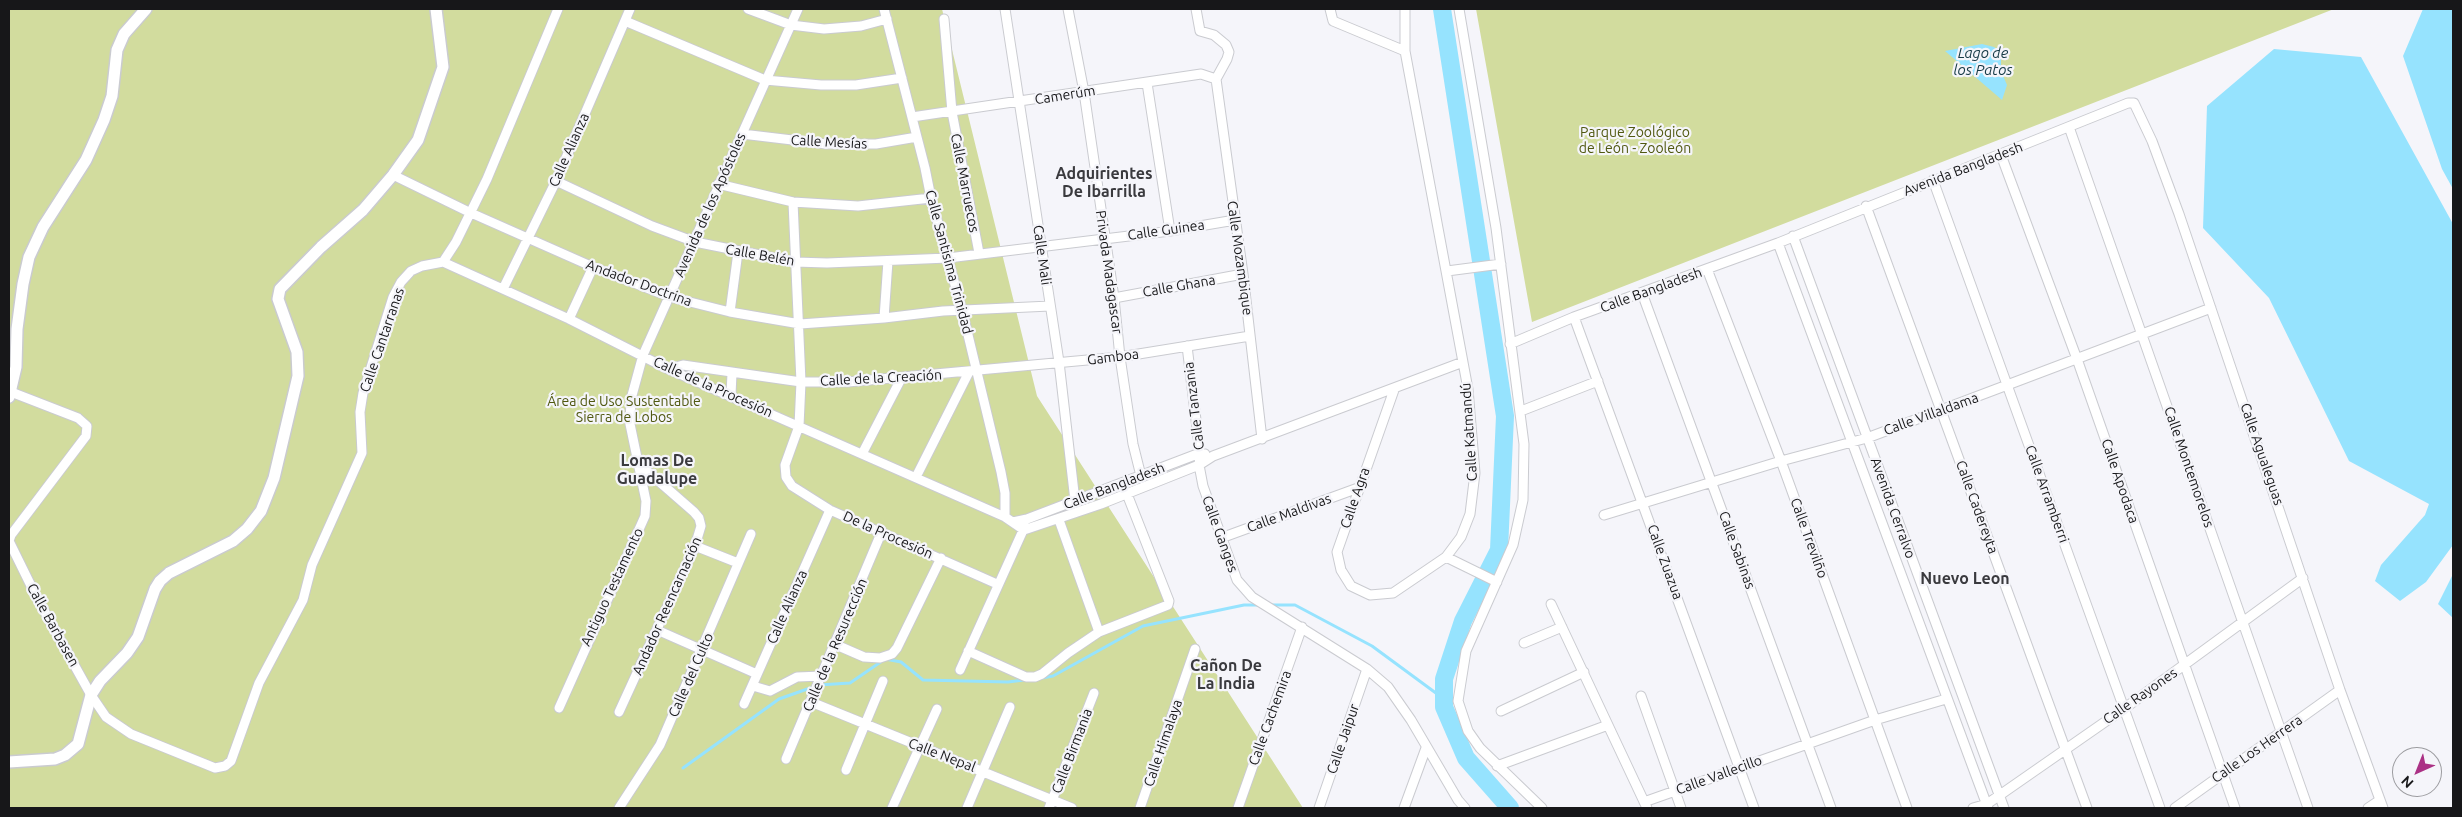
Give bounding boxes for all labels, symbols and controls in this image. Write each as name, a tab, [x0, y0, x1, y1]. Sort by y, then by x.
water label: Lago de los Patos	[1953, 44, 2013, 79]
street label: Camerúm	[1034, 82, 1096, 108]
street label: Calle Alianza	[545, 110, 593, 190]
park label: Parque Zoológico de León - Zooleón	[1579, 124, 1691, 156]
street label: Avenida de los Apóstoles	[671, 130, 749, 280]
street label: Calle Mesías	[790, 132, 868, 152]
street label: Calle Marruecos	[947, 132, 983, 234]
street label: Avenida Bangladesh	[1901, 139, 2025, 199]
district label: Adquirientes De Ibarrilla	[1055, 164, 1153, 202]
street label: Calle Santisima Trinidad	[922, 188, 976, 336]
street label: Calle Mozambique	[1224, 200, 1256, 316]
street label: Privada Madagascar	[1092, 209, 1126, 335]
street label: Calle Guinea	[1126, 216, 1206, 244]
street label: Calle Mali	[1029, 224, 1055, 286]
street label: Calle Belén	[724, 241, 796, 269]
street label: Andador Doctrina	[584, 256, 694, 310]
street label: Calle Bangladesh	[1598, 264, 1704, 316]
street label: Calle Ghana	[1141, 271, 1217, 301]
street label: Calle Cantarranas	[356, 285, 408, 395]
street label: Gamboa	[1086, 345, 1140, 369]
street label: Calle de la Procesión	[651, 353, 775, 421]
street label: Calle Tanzania	[1180, 361, 1208, 451]
street label: Calle de la Creación	[820, 366, 942, 390]
street label: Calle Katmandú	[1457, 382, 1481, 482]
street label: Calle Villaldama	[1881, 389, 1981, 439]
park label: Área de Uso Sustentable Sierra de Lobos	[547, 393, 701, 426]
street label: Calle Agualeguas	[2237, 401, 2287, 507]
street label: Calle Montemorelos	[2160, 404, 2218, 530]
street label: Calle Apodaca	[2098, 436, 2142, 526]
street label: Calle Arramberri	[2021, 443, 2073, 545]
district label: Lomas De Guadalupe	[617, 451, 697, 489]
street label: Avenida Cerralvo	[1867, 455, 1919, 561]
street label: Calle Cadereyta	[1952, 458, 2002, 556]
street label: Calle Bangladesh	[1061, 459, 1167, 513]
street label: Calle Agra	[1337, 465, 1373, 531]
street label: Calle Maldivas	[1244, 490, 1334, 536]
street label: Calle Ganges	[1198, 493, 1242, 575]
street label: Calle Trevilño	[1787, 495, 1831, 581]
street label: De la Procesión	[840, 508, 936, 562]
street label: Calle Sabinas	[1715, 509, 1759, 591]
street label: Calle Zuazua	[1644, 522, 1686, 602]
street label: Antiguo Testamento	[577, 525, 647, 649]
street label: Andador Reencarnación	[629, 534, 705, 678]
street label: Calle Alianza	[763, 567, 811, 647]
district label: Nuevo Leon	[1920, 569, 2010, 589]
street label: Calle de la Resurección	[799, 576, 871, 714]
street label: Calle Barbasen	[23, 580, 83, 670]
street label: Calle del Culto	[665, 630, 717, 720]
district label: Cañon De La India	[1190, 656, 1262, 694]
street label: Calle Rayones	[2100, 664, 2180, 728]
street label: Calle Cachemira	[1245, 668, 1295, 768]
street label: Calle Himalaya	[1140, 697, 1186, 789]
street label: Calle Jaipur	[1323, 702, 1363, 776]
street label: Calle Birmania	[1048, 706, 1096, 796]
street label: Calle Los Herrera	[2208, 711, 2306, 787]
street label: Calle Nepal	[906, 734, 978, 776]
north arrow	[2392, 747, 2442, 797]
street label: Calle Vallecillo	[1674, 752, 1764, 798]
text: N	[2398, 773, 2417, 791]

